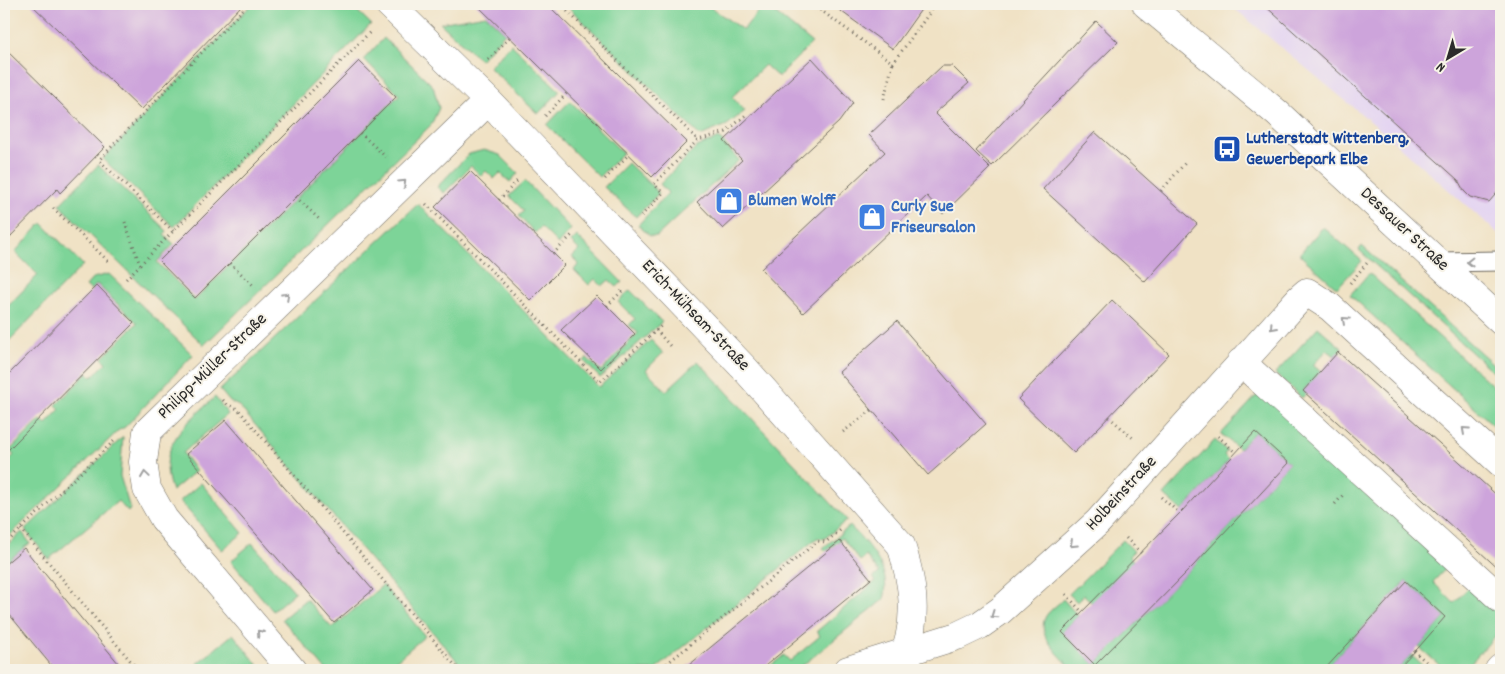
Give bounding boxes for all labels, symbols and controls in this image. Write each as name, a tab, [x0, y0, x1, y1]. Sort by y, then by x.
north arrow	[1422, 32, 1472, 82]
text: N	[1432, 57, 1450, 77]
place label: Lutherstadt Wittenberg, Gewerbepark Elbe	[1246, 127, 1409, 173]
bus stop icon: Lutherstadt Wittenberg, Gewerbepark Elbe	[1212, 134, 1242, 164]
one-way arrow	[398, 180, 407, 189]
street label: Dessauer Straße	[1354, 182, 1454, 278]
shop icon: Blumen Wolff	[714, 186, 744, 216]
place label: Blumen Wolff	[748, 189, 836, 214]
place label: Curly Sue Friseursalon	[891, 195, 976, 241]
shop icon: Curly Sue Friseursalon	[857, 202, 887, 232]
street label: Erich-Mühsam-Straße	[635, 254, 755, 378]
one-way arrow	[1465, 256, 1473, 267]
one-way arrow	[281, 292, 290, 301]
street label: Philipp-Müller-Straße	[153, 308, 273, 426]
one-way arrow	[1342, 317, 1351, 326]
one-way arrow	[1270, 321, 1279, 330]
one-way arrow	[1462, 427, 1471, 436]
street label: Holbeinstraße	[1081, 451, 1163, 537]
one-way arrow	[140, 470, 151, 478]
one-way arrow	[1070, 538, 1079, 547]
one-way arrow	[990, 609, 999, 618]
one-way arrow	[257, 630, 266, 639]

